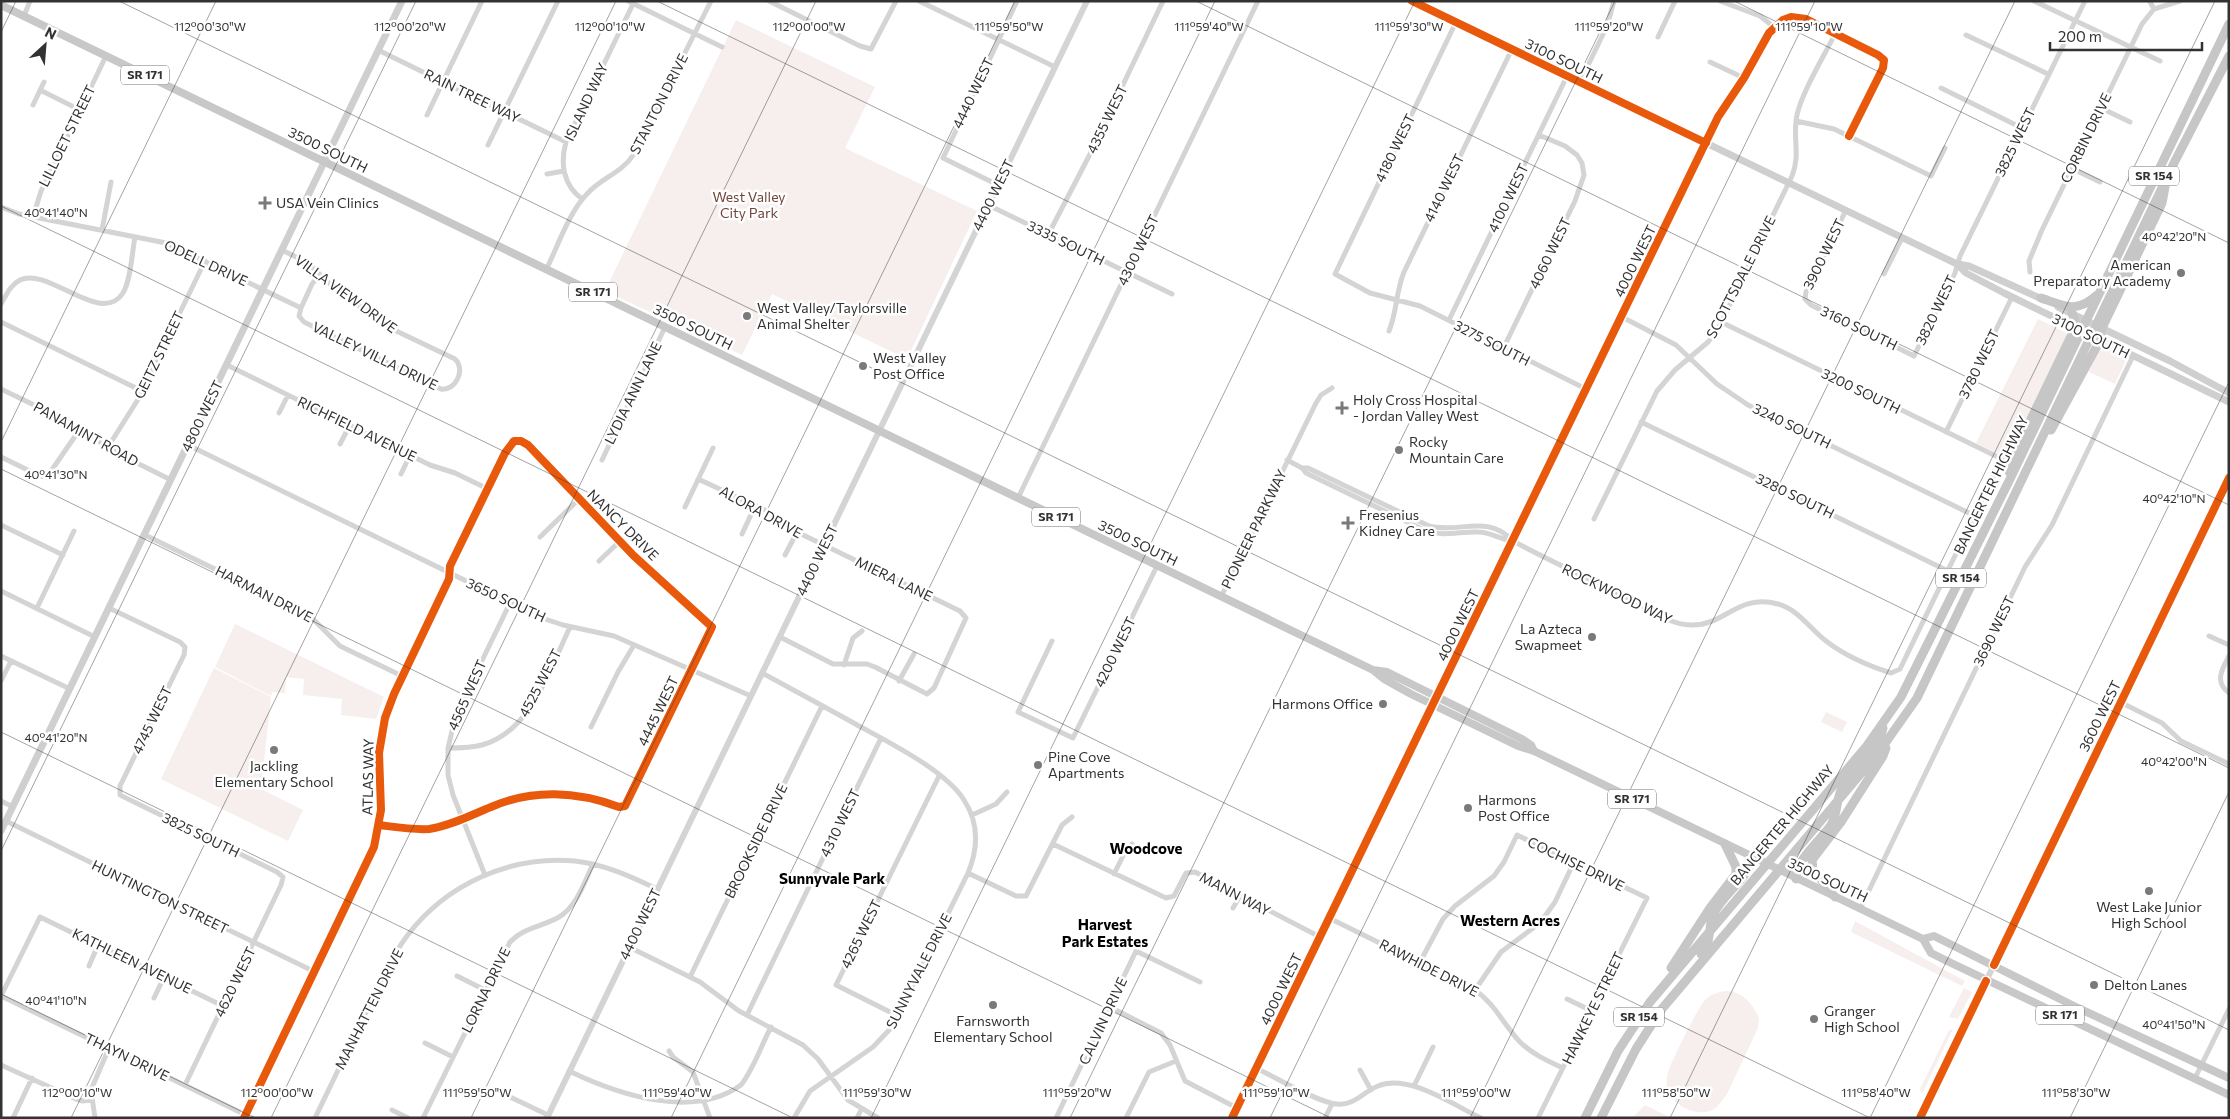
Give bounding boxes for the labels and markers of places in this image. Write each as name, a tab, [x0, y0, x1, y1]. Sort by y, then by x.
place label: USA Vein Clinics	[276, 194, 379, 211]
marker: USA Vein Clinics	[258, 196, 272, 210]
place label: American Preparatory Academy	[2033, 256, 2171, 289]
marker: American Preparatory Academy	[2175, 267, 2187, 279]
place label: West Valley/Taylorsville Animal Shelter	[757, 299, 907, 332]
marker: West Valley/Taylorsville Animal Shelter	[741, 310, 753, 322]
place label: West Valley Post Office	[873, 349, 946, 382]
marker: West Valley Post Office	[857, 360, 869, 372]
place label: Holy Cross Hospital - Jordan Valley West	[1353, 391, 1479, 424]
marker: Holy Cross Hospital - Jordan Valley West	[1335, 401, 1349, 415]
place label: Rocky Mountain Care	[1409, 433, 1504, 466]
marker: Rocky Mountain Care	[1393, 444, 1405, 456]
place label: Fresenius Kidney Care	[1359, 506, 1435, 539]
marker: Fresenius Kidney Care	[1341, 516, 1355, 530]
place label: La Azteca Swapmeet	[1515, 620, 1582, 653]
marker: La Azteca Swapmeet	[1586, 631, 1598, 643]
place label: Harmons Office	[1272, 695, 1373, 712]
marker: Harmons Office	[1377, 698, 1389, 710]
marker: Jackling Elementary School	[268, 744, 280, 756]
place label: Pine Cove Apartments	[1048, 748, 1124, 781]
place label: Jackling Elementary School	[215, 757, 333, 790]
marker: Pine Cove Apartments	[1032, 759, 1044, 771]
place label: Harmons Post Office	[1478, 791, 1550, 824]
marker: Harmons Post Office	[1462, 802, 1474, 814]
marker: West Lake Junior High School	[2143, 885, 2155, 897]
place label: West Lake Junior High School	[2096, 898, 2202, 931]
place label: Delton Lanes	[2104, 976, 2187, 993]
marker: Delton Lanes	[2088, 979, 2100, 991]
marker: Farnsworth Elementary School	[987, 999, 999, 1011]
place label: Granger High School	[1824, 1002, 1900, 1035]
place label: Farnsworth Elementary School	[934, 1012, 1052, 1045]
marker: Granger High School	[1808, 1013, 1820, 1025]

